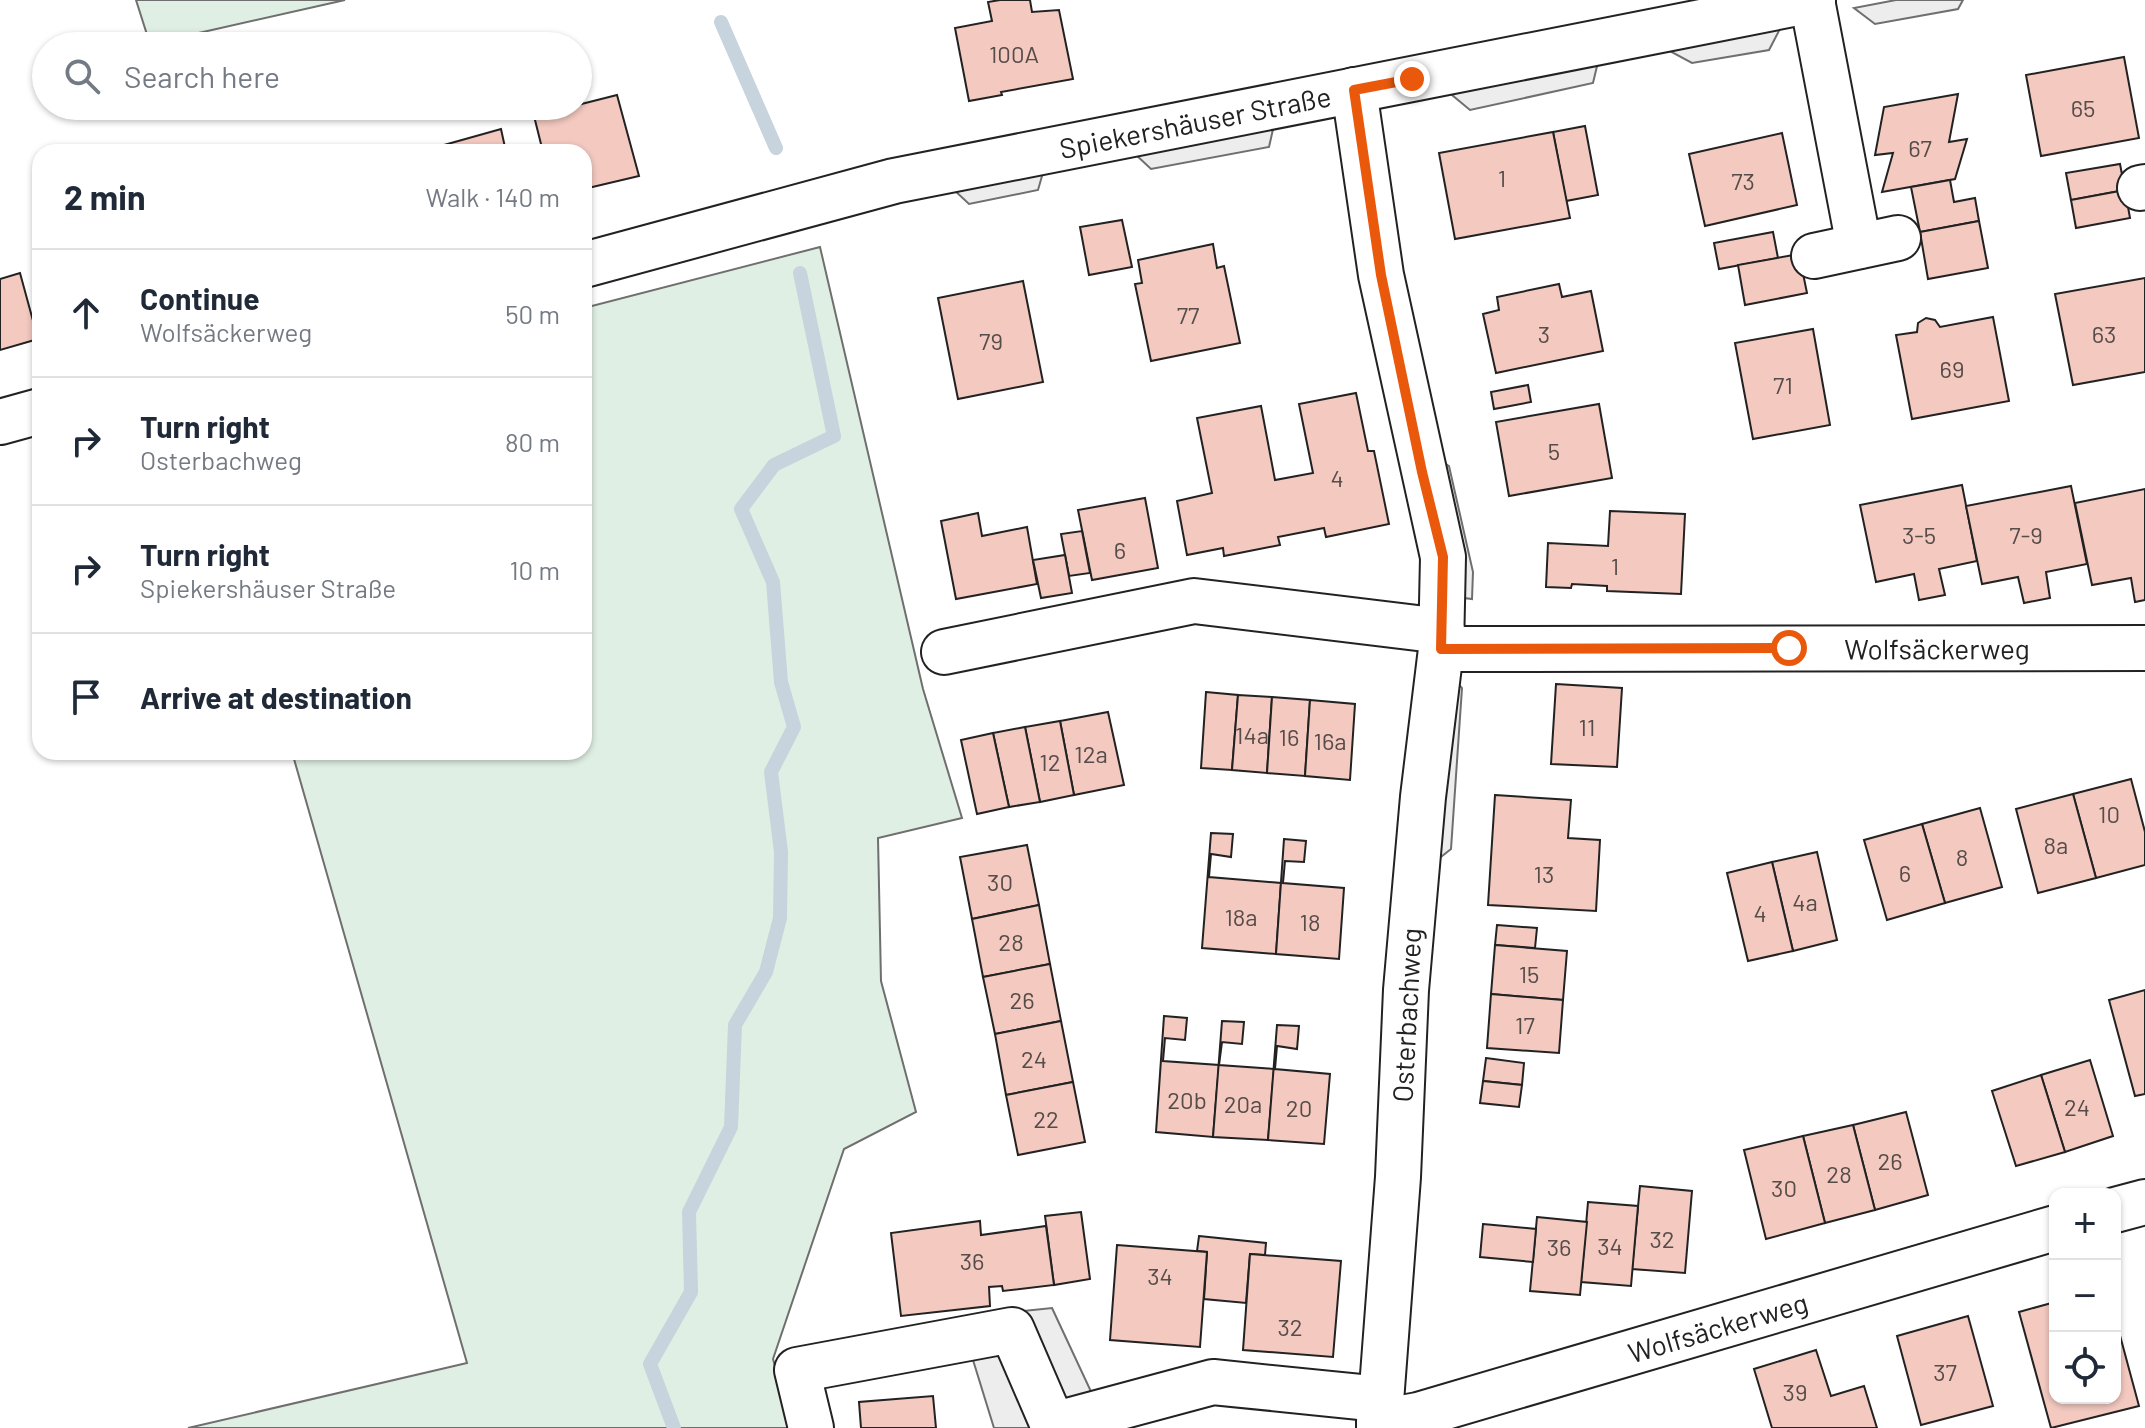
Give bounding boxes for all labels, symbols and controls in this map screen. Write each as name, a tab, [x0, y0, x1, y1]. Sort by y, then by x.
search box	[32, 32, 592, 120]
house number: 100A	[989, 39, 1039, 68]
icon: search	[60, 54, 104, 98]
text: Search here	[124, 58, 280, 94]
route end	[1394, 61, 1430, 97]
street label: Spiekershäuser Straße	[1056, 78, 1334, 165]
house number: 65	[2071, 93, 2095, 122]
house number: 67	[1908, 133, 1932, 162]
house number: 1	[1498, 163, 1506, 192]
house number: 73	[1731, 166, 1755, 195]
text: 2 min	[64, 176, 146, 217]
text: Walk · 140 m	[425, 181, 560, 212]
text: Continue	[140, 280, 260, 316]
icon: ahead	[64, 291, 108, 335]
text: 50 m	[505, 298, 560, 329]
house number: 77	[1177, 300, 1199, 329]
text: Wolfsäckerweg	[140, 316, 312, 347]
house number: 3	[1538, 319, 1550, 348]
house number: 63	[2092, 319, 2116, 348]
house number: 79	[979, 326, 1003, 355]
house number: 69	[1940, 354, 1964, 383]
house number: 71	[1773, 370, 1793, 399]
text: Turn right	[140, 408, 270, 444]
icon: right	[64, 419, 108, 463]
text: 80 m	[505, 426, 560, 457]
house number: 5	[1548, 436, 1560, 465]
text: Osterbachweg	[140, 444, 302, 475]
house number: 4	[1330, 463, 1344, 492]
house number: 3-5	[1902, 520, 1936, 549]
house number: 7-9	[2009, 520, 2043, 549]
house number: 6	[1114, 535, 1126, 564]
text: Turn right	[140, 536, 270, 572]
icon: right	[64, 547, 108, 591]
house number: 1	[1611, 551, 1619, 580]
text: 10 m	[510, 554, 560, 585]
text: Spiekershäuser Straße	[140, 572, 396, 603]
route start	[1771, 630, 1807, 666]
street label: Wolfsäckerweg	[1844, 631, 2030, 665]
icon: arrive	[64, 675, 108, 719]
text: Arrive at destination	[140, 679, 412, 715]
house number: 11	[1579, 712, 1595, 741]
house number: 14a	[1235, 720, 1269, 749]
house number: 16	[1279, 722, 1299, 751]
house number: 16a	[1313, 726, 1347, 755]
house number: 12a	[1074, 739, 1108, 768]
house number: 12	[1039, 747, 1061, 776]
house number: 10	[2098, 799, 2120, 828]
house number: 8a	[2044, 830, 2068, 859]
house number: 8	[1956, 842, 1968, 871]
house number: 6	[1899, 858, 1911, 887]
house number: 13	[1534, 859, 1554, 888]
house number: 30	[987, 867, 1013, 896]
house number: 4a	[1792, 887, 1818, 916]
house number: 4	[1753, 898, 1767, 927]
house number: 18a	[1224, 902, 1258, 931]
house number: 18	[1300, 907, 1320, 936]
house number: 28	[998, 927, 1024, 956]
street label: Osterbachweg	[1384, 927, 1428, 1103]
house number: 15	[1519, 959, 1539, 988]
house number: 26	[1009, 985, 1035, 1014]
house number: 17	[1515, 1010, 1535, 1039]
house number: 24	[1021, 1044, 1047, 1073]
house number: 20b	[1167, 1085, 1207, 1114]
house number: 20a	[1224, 1089, 1262, 1118]
house number: 24	[2064, 1092, 2090, 1121]
house number: 20	[1286, 1093, 1312, 1122]
house number: 22	[1033, 1104, 1059, 1133]
house number: 26	[1877, 1146, 1903, 1175]
house number: 28	[1826, 1159, 1852, 1188]
house number: 30	[1771, 1173, 1797, 1202]
map controls	[2049, 1188, 2121, 1404]
button: +	[2049, 1188, 2121, 1260]
house number: 32	[1649, 1224, 1675, 1253]
house number: 34	[1597, 1231, 1623, 1260]
house number: 36	[1547, 1232, 1571, 1261]
house number: 36	[960, 1246, 984, 1275]
button: −	[2049, 1260, 2121, 1332]
house number: 34	[1147, 1261, 1173, 1290]
street label: Wolfsäckerweg	[1624, 1285, 1812, 1369]
house number: 32	[1277, 1312, 1303, 1341]
button: locate	[2049, 1332, 2121, 1404]
house number: 37	[1933, 1357, 1957, 1386]
house number: 39	[1783, 1377, 1807, 1406]

